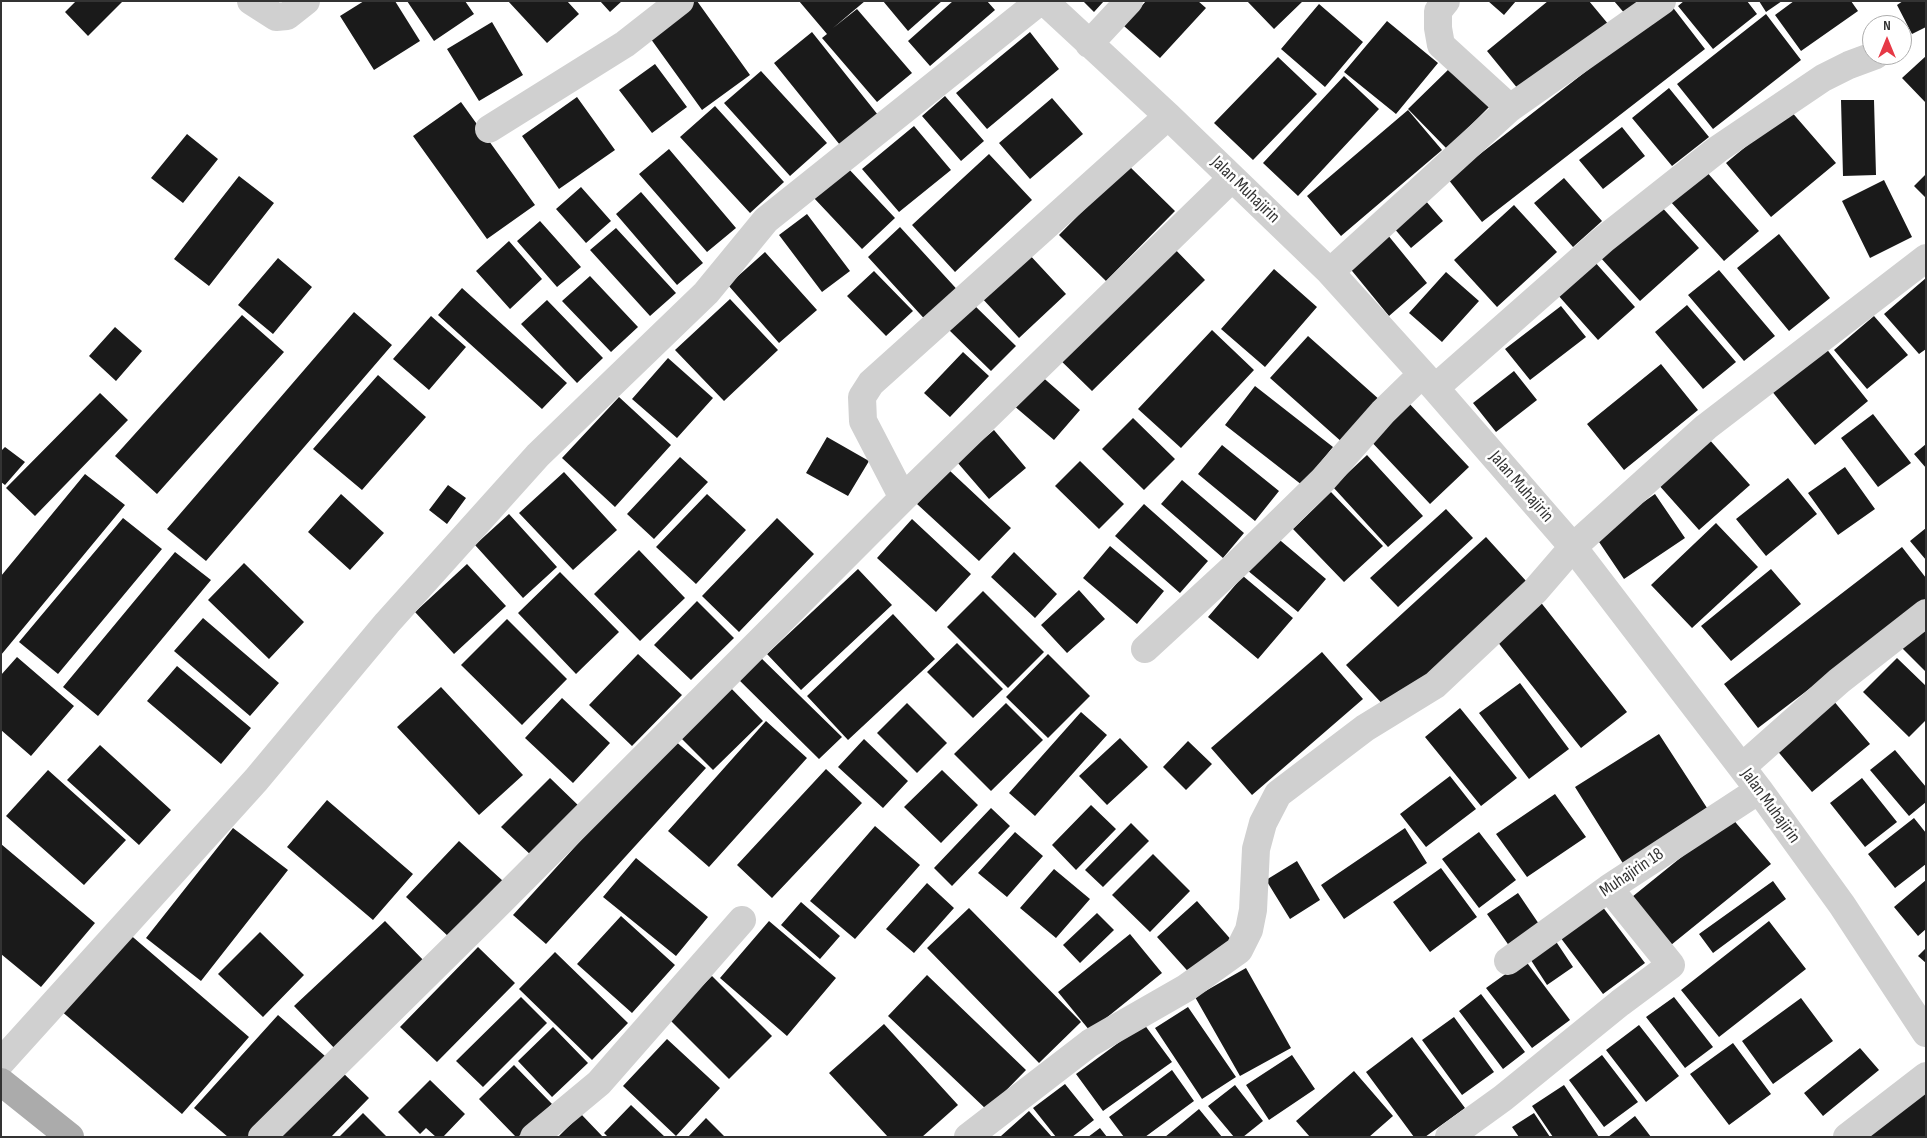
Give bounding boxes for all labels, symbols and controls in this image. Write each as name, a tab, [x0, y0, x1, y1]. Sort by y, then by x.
north arrow	[1862, 15, 1912, 65]
text: N	[1883, 17, 1891, 34]
street label: Jalan Muhajirin	[1206, 152, 1284, 228]
street label: Jalan Muhajirin	[1484, 447, 1558, 527]
street label: Jalan Muhajirin	[1736, 764, 1804, 848]
street label: Muhajirin 18	[1596, 844, 1668, 902]

